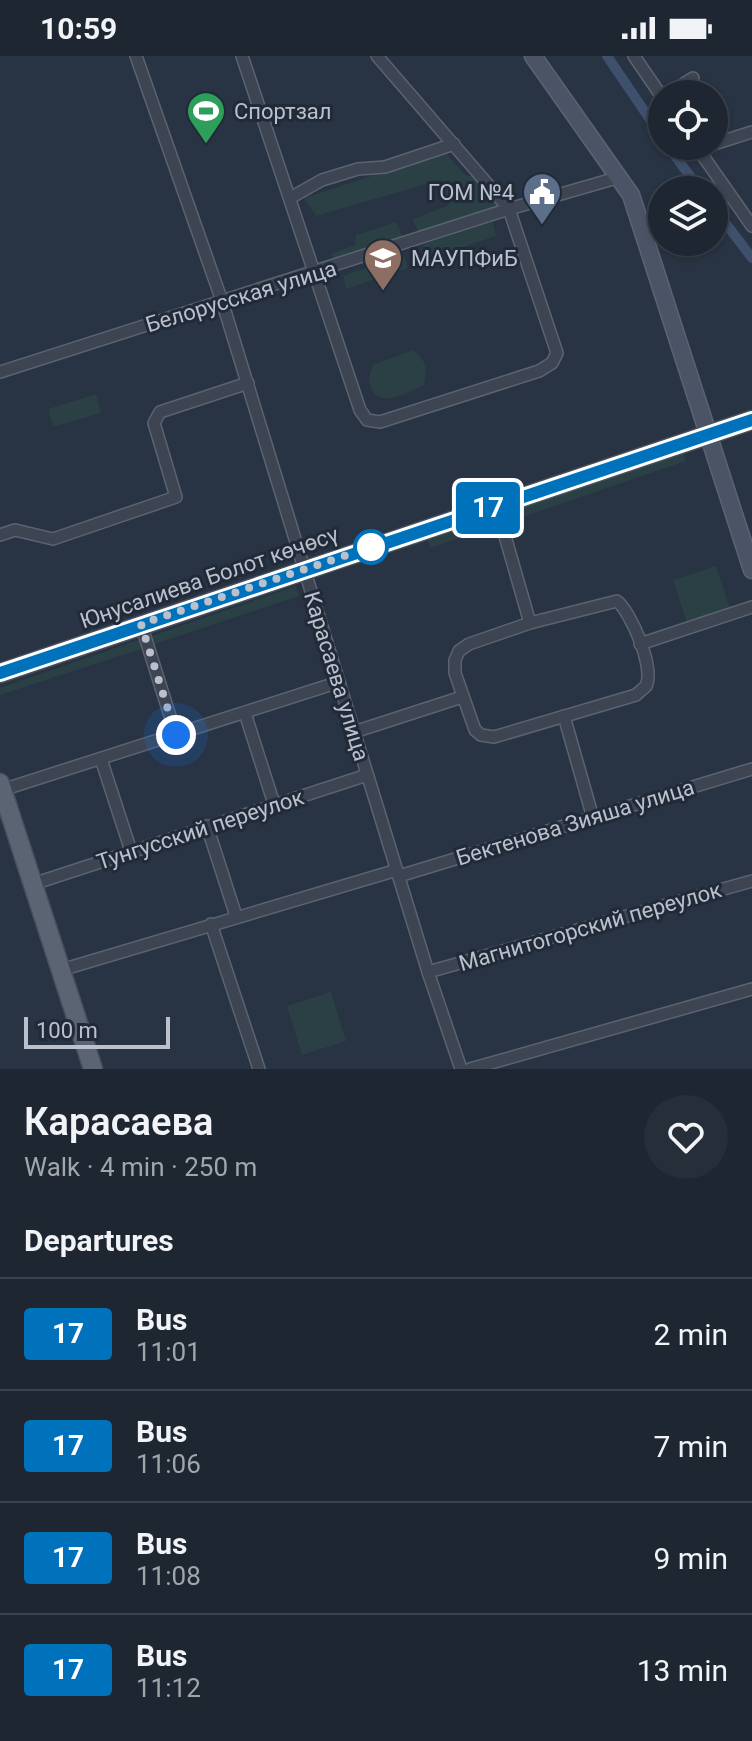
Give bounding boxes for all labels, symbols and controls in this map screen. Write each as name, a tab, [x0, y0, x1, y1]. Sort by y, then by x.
text: 10:59	[40, 11, 117, 46]
map controls	[648, 80, 728, 256]
button: locate	[648, 80, 728, 160]
sports icon: Спортзал	[185, 90, 227, 145]
place label: Спортзал	[234, 99, 332, 124]
public building icon: ГОМ №4	[521, 171, 563, 226]
button: layers	[648, 176, 728, 256]
place label: ГОМ №4	[428, 180, 514, 205]
school or university icon: МАУПФиБ	[362, 237, 404, 292]
place label: МАУПФиБ	[411, 246, 518, 271]
street label: Белорусская улица	[143, 256, 340, 337]
line badge: 17	[452, 482, 524, 534]
text: 17	[472, 491, 504, 524]
street label: Юнусалиева Болот көчөсү	[77, 521, 342, 634]
unlabelled marker	[354, 530, 388, 564]
street label: Карасаева улица	[299, 588, 374, 764]
your location	[156, 715, 196, 755]
street label: Бектенова Зияша улица	[453, 774, 697, 871]
street label: Тунгусский переулок	[94, 784, 307, 875]
street label: Магнитогорский переулок	[456, 877, 724, 976]
scale bar	[24, 1013, 170, 1049]
text: 100 m	[36, 1018, 98, 1043]
button: heart	[644, 1095, 728, 1179]
text: Карасаева	[24, 1100, 213, 1144]
text: Walk · 4 min · 250 m	[24, 1152, 257, 1182]
text: Departures	[24, 1223, 174, 1258]
text: Bus	[136, 1302, 187, 1337]
text: 17	[52, 1317, 84, 1350]
text: 2 min	[654, 1317, 728, 1352]
text: 11:01	[136, 1337, 201, 1367]
text: Bus	[136, 1414, 187, 1449]
text: 17	[52, 1429, 84, 1462]
text: 7 min	[654, 1429, 728, 1464]
text: 11:06	[136, 1449, 201, 1479]
text: Bus	[136, 1526, 187, 1561]
text: 17	[52, 1541, 84, 1574]
text: 9 min	[654, 1541, 728, 1576]
text: 11:08	[136, 1561, 201, 1591]
text: Bus	[136, 1638, 187, 1673]
text: 17	[52, 1653, 84, 1686]
text: 13 min	[637, 1653, 728, 1688]
text: 11:12	[136, 1673, 201, 1703]

